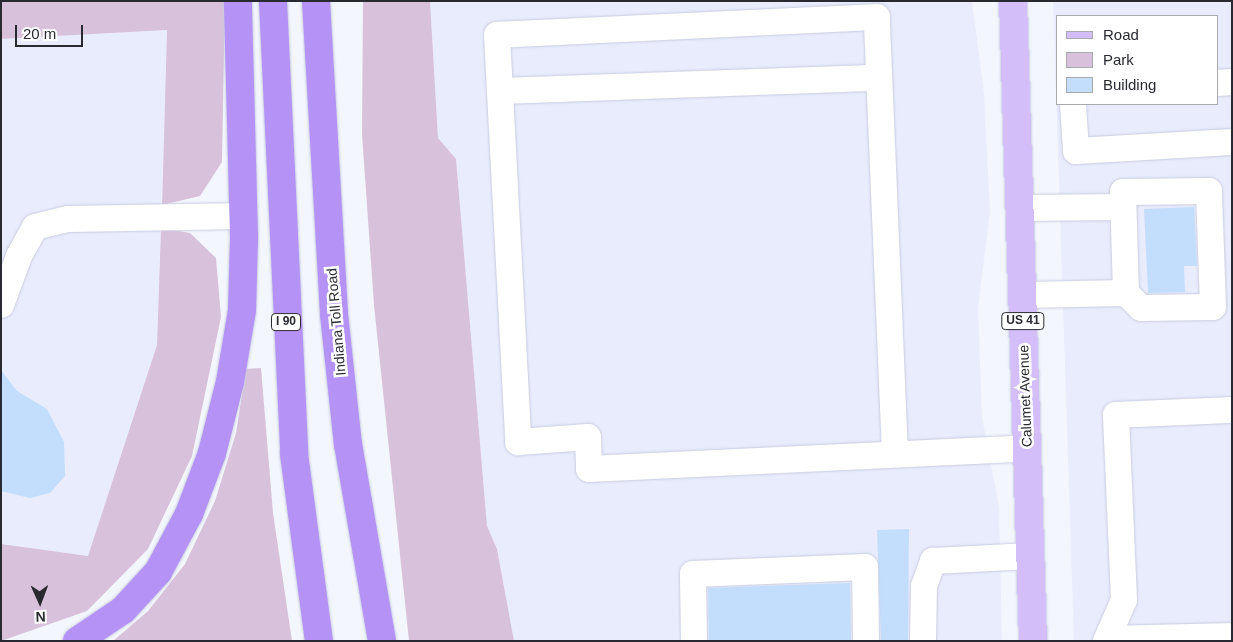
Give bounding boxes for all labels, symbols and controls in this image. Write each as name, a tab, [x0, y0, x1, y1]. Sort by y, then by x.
scale bar	[18, 15, 85, 47]
legend	[1056, 15, 1218, 105]
text: 20 m	[23, 25, 56, 42]
text: Road	[1103, 26, 1139, 43]
text: Park	[1103, 51, 1134, 68]
text: Building	[1103, 76, 1156, 93]
street label: Indiana Toll Road	[323, 267, 349, 377]
road number: US 41	[1000, 312, 1046, 331]
road number: I 90	[270, 313, 302, 332]
street label: Calumet Avenue	[1015, 344, 1035, 448]
north arrow	[15, 577, 65, 627]
text: N	[35, 609, 46, 625]

